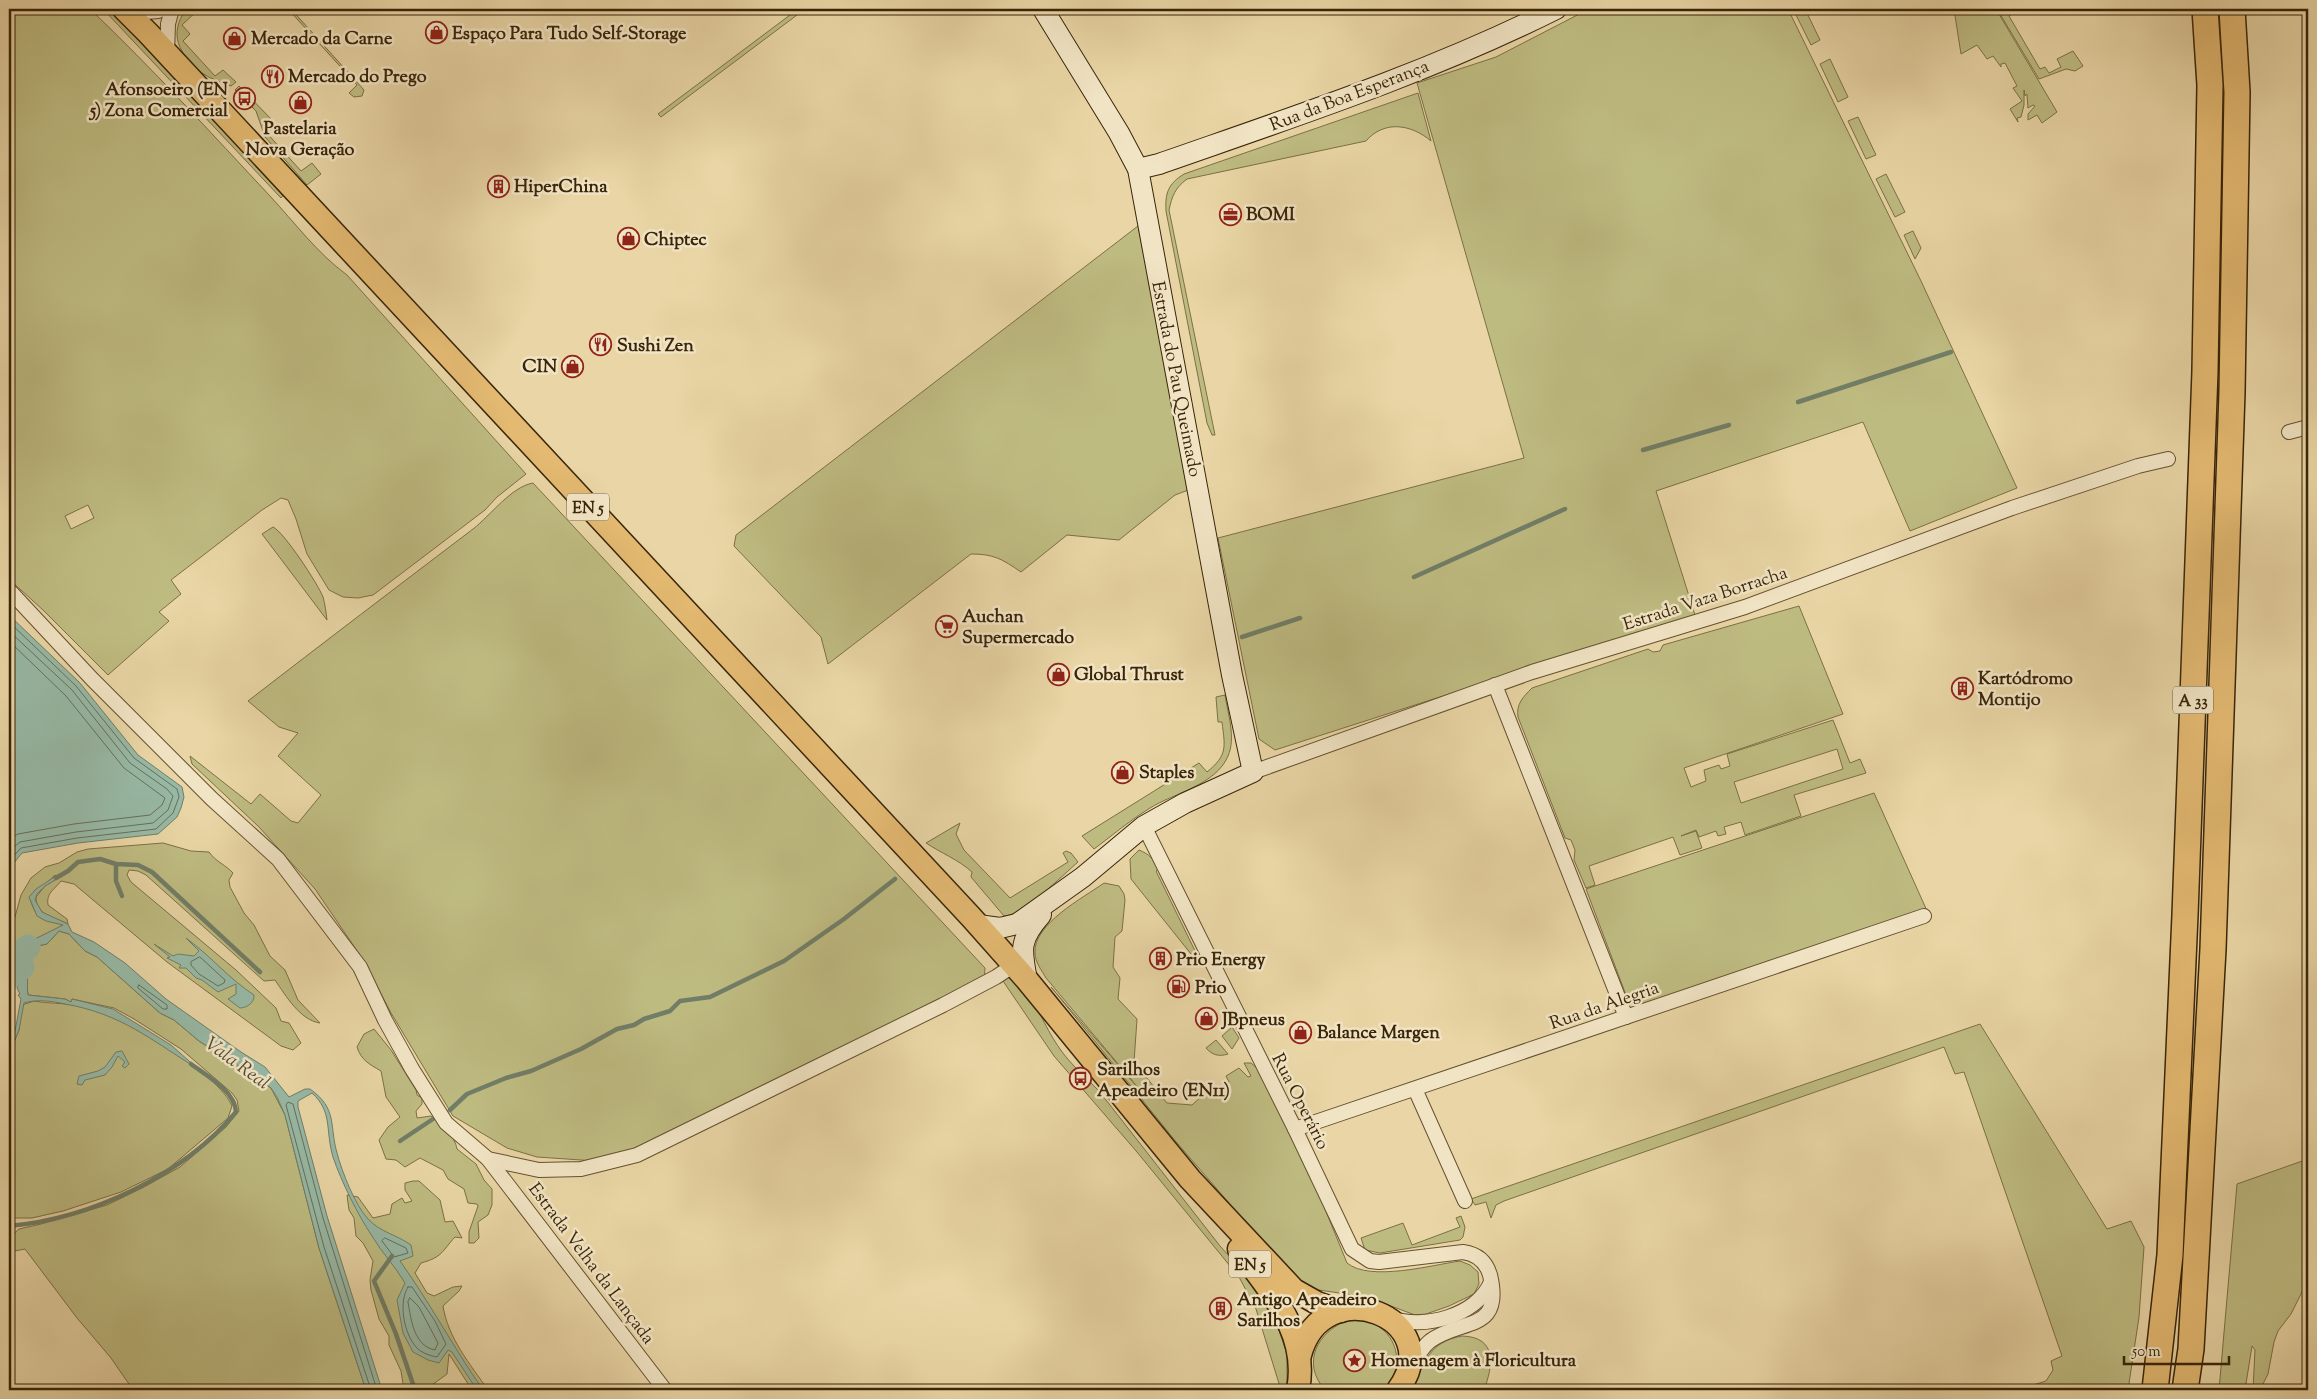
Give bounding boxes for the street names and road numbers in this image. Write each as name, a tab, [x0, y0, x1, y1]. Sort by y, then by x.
street label: Rua da Boa Esperança	[1266, 54, 1433, 139]
street label: Estrada do Pau Queimado	[1143, 279, 1207, 480]
road number: EN 5	[567, 494, 609, 520]
street label: Estrada Vaza Borracha	[1620, 561, 1791, 639]
road number: A 33	[2173, 686, 2213, 714]
street label: Rua da Alegria	[1547, 976, 1663, 1038]
street label: Rua Operário	[1264, 1049, 1335, 1155]
street label: Estrada Velha da Lançada	[521, 1178, 660, 1351]
road number: EN 5	[1229, 1250, 1271, 1278]

